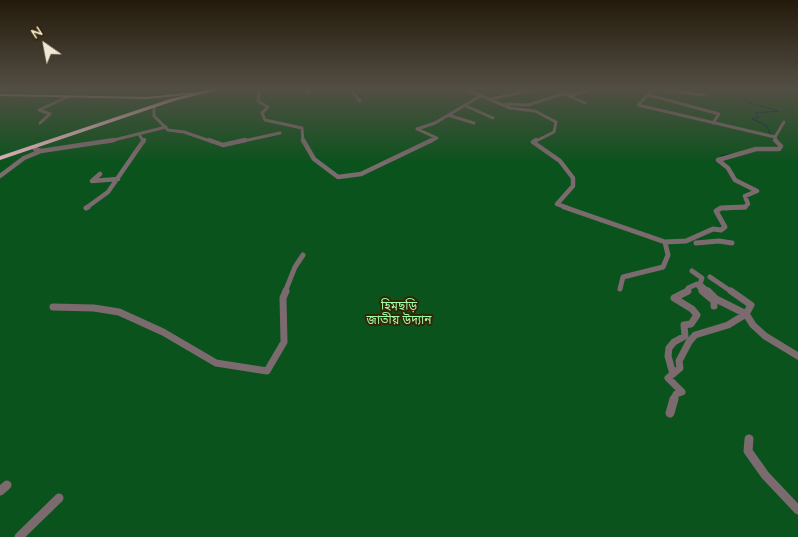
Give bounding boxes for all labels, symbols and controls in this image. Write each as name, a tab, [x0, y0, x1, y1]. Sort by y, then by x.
north arrow	[20, 20, 70, 70]
text: N	[28, 22, 46, 43]
park label: হিমছড়ি জাতীয় উদ্যান	[367, 299, 431, 327]

